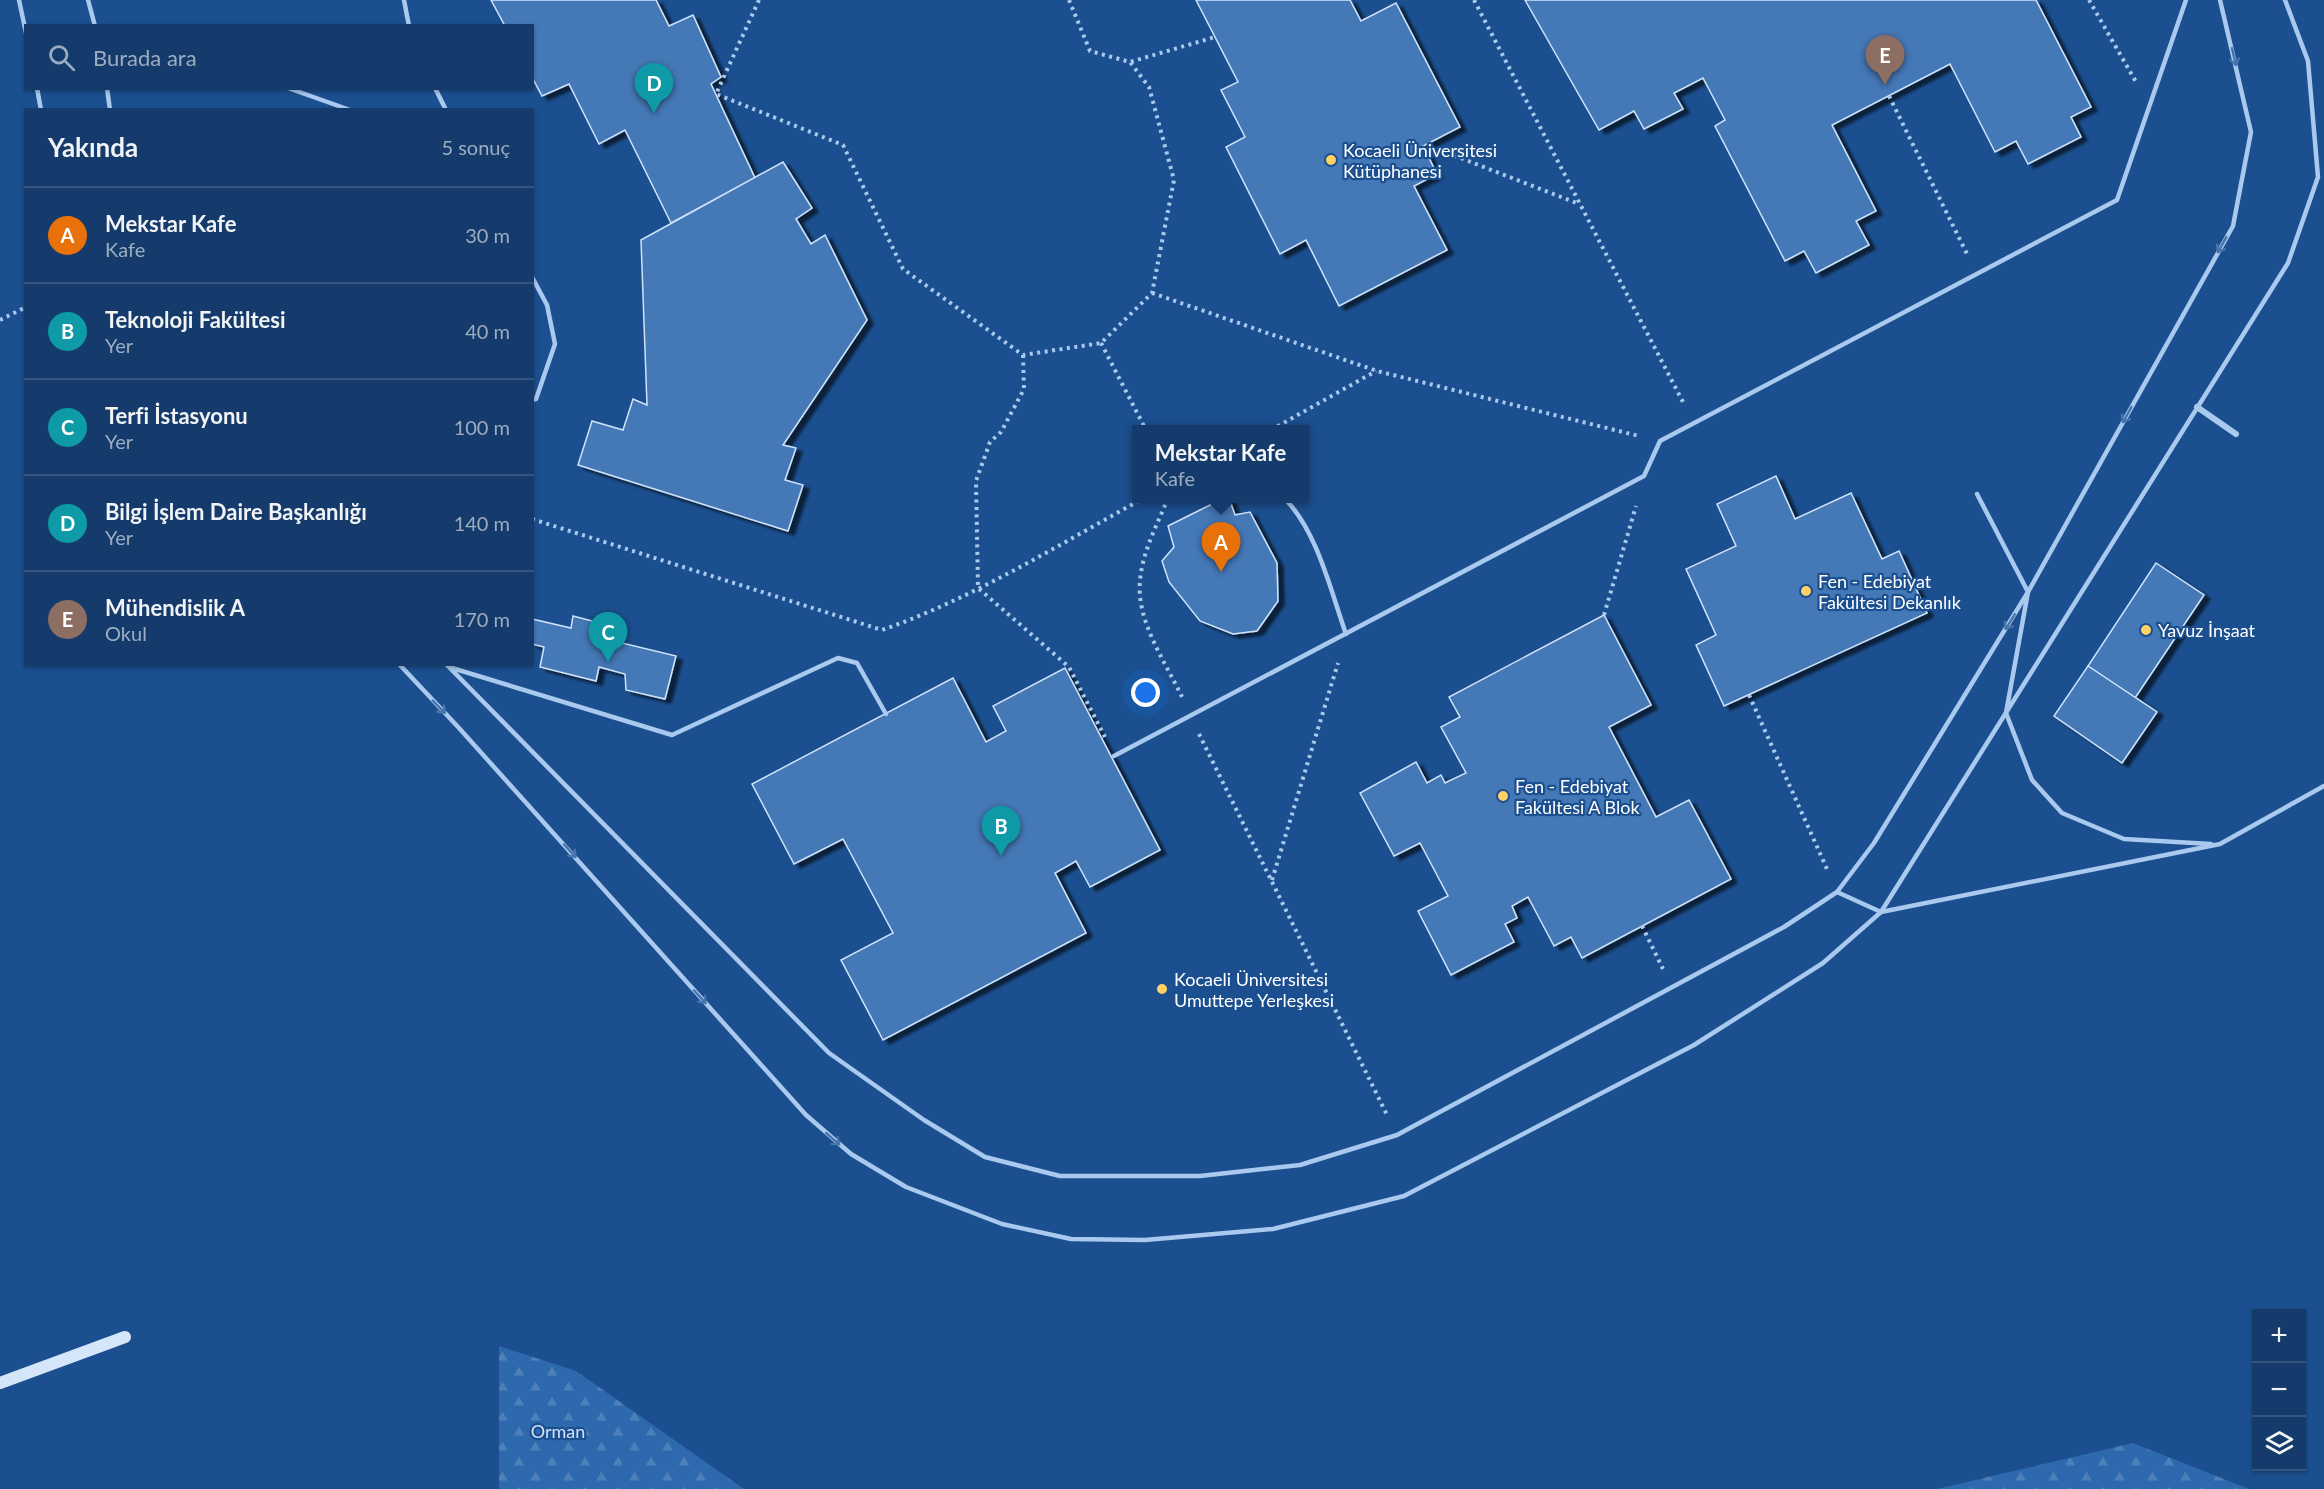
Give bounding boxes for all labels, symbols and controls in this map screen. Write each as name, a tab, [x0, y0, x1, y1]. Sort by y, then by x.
search box	[24, 24, 534, 90]
pin: E	[1866, 36, 1904, 85]
icon: search	[45, 41, 78, 74]
text: Burada ara	[93, 44, 197, 71]
one-way arrow	[2228, 47, 2240, 66]
pin: D	[634, 63, 674, 113]
text: Yakında	[48, 131, 138, 163]
text: 5 sonuç	[441, 135, 510, 159]
place label: Kocaeli Üniversitesi Kütüphanesi	[1343, 139, 1497, 182]
marker: Kocaeli Üniversitesi Kütüphanesi	[1324, 153, 1338, 167]
text: Mekstar Kafe	[105, 210, 236, 237]
text: A	[61, 223, 74, 247]
text: 30 m	[465, 223, 510, 247]
one-way arrow	[2216, 236, 2228, 253]
text: Kafe	[105, 237, 145, 261]
text: Teknoloji Fakültesi	[105, 306, 286, 333]
text: B	[61, 319, 74, 343]
text: 40 m	[465, 319, 510, 343]
text: Yer	[105, 333, 133, 357]
text: Terfi İstasyonu	[105, 402, 248, 429]
one-way arrow	[2121, 406, 2132, 424]
text: C	[61, 415, 74, 439]
text: 100 m	[454, 415, 510, 439]
popup	[1132, 425, 1309, 503]
text: Yer	[105, 429, 133, 453]
text: Mekstar Kafe	[1155, 439, 1286, 466]
text: Kafe	[1155, 466, 1195, 490]
text: Bilgi İşlem Daire Başkanlığı	[105, 498, 367, 525]
text: D	[60, 511, 75, 535]
text: 140 m	[454, 511, 510, 535]
pin: A	[1202, 522, 1240, 572]
text: Yer	[105, 525, 133, 549]
place label: Fen - Edebiyat Fakültesi Dekanlık	[1818, 570, 1962, 613]
marker: Fen - Edebiyat Fakültesi Dekanlık	[1799, 584, 1813, 598]
text: Mühendislik A	[105, 594, 245, 621]
text: E	[62, 607, 73, 631]
text: 170 m	[454, 607, 510, 631]
pin: C	[588, 612, 628, 662]
one-way arrow	[2004, 613, 2016, 630]
place label: Yavuz İnşaat	[2158, 619, 2256, 641]
text: Okul	[105, 621, 147, 645]
marker: Yavuz İnşaat	[2139, 623, 2153, 637]
your location	[1131, 678, 1160, 707]
one-way arrow	[432, 699, 446, 714]
place label: Fen - Edebiyat Fakültesi A Blok	[1515, 775, 1640, 818]
marker: Fen - Edebiyat Fakültesi A Blok	[1496, 789, 1510, 803]
pin: B	[982, 806, 1020, 856]
one-way arrow	[563, 844, 577, 859]
place label: Kocaeli Üniversitesi Umuttepe Yerleşkesi	[1174, 968, 1334, 1011]
marker: Kocaeli Üniversitesi Umuttepe Yerleşkesi	[1155, 982, 1169, 996]
one-way arrow	[693, 989, 707, 1004]
one-way arrow	[825, 1132, 841, 1145]
map controls	[2252, 1309, 2306, 1471]
button: +	[2252, 1309, 2306, 1363]
button: −	[2252, 1363, 2306, 1417]
button: layers	[2252, 1417, 2306, 1471]
park label: Orman	[531, 1420, 585, 1442]

